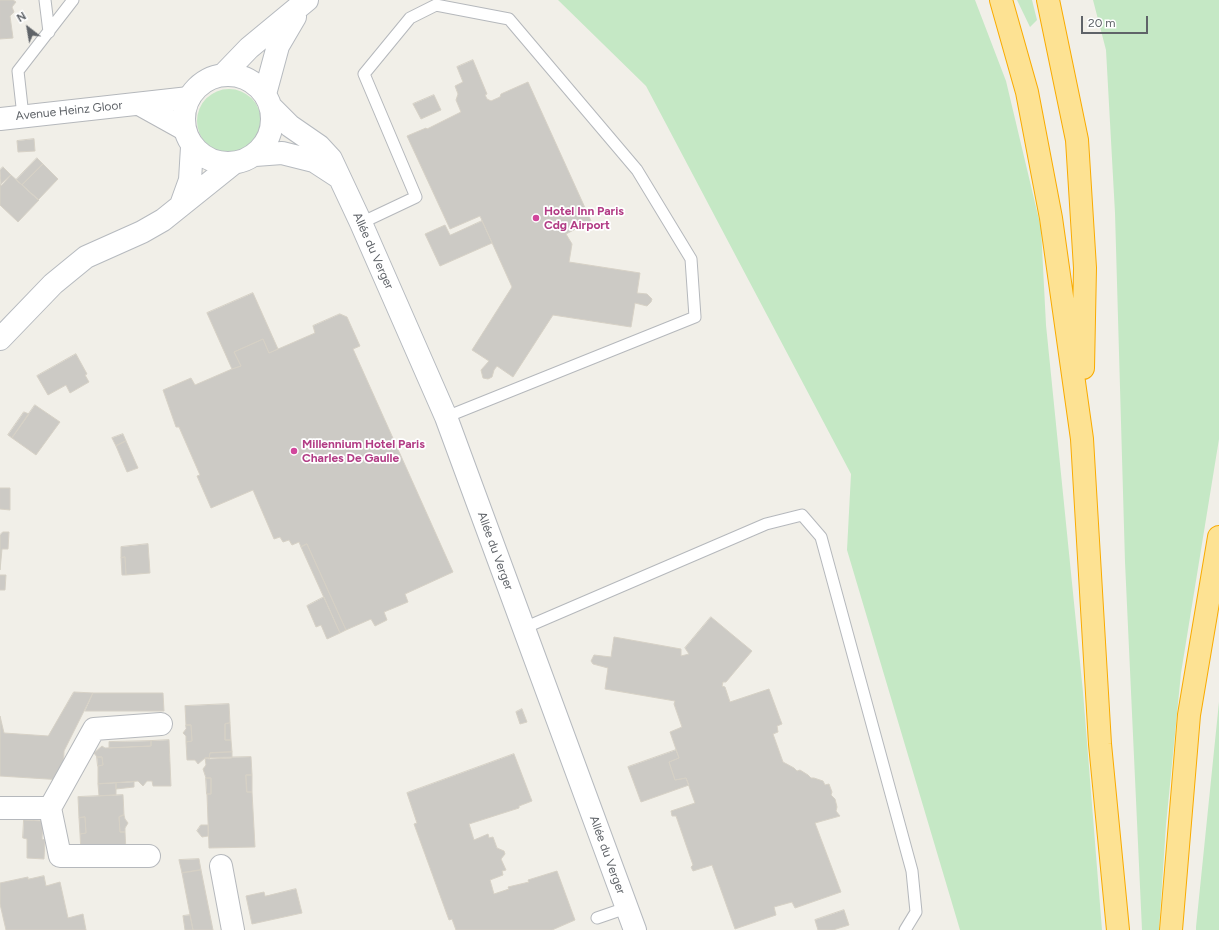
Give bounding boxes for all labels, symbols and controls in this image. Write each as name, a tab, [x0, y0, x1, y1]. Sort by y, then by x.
north arrow	[8, 8, 48, 48]
scale bar	[1083, 8, 1150, 34]
text: N	[15, 10, 29, 25]
text: 20 m	[1088, 16, 1116, 30]
street label: Avenue Heinz Gloor	[15, 98, 123, 124]
place label: Hotel Inn Paris Cdg Airport	[544, 204, 624, 232]
street label: Allée du Verger	[350, 210, 396, 292]
marker: Hotel Inn Paris Cdg Airport	[531, 213, 541, 223]
place label: Millennium Hotel Paris Charles De Gaulle	[302, 437, 425, 465]
marker: Millennium Hotel Paris Charles De Gaulle	[289, 446, 299, 456]
street label: Allée du Verger	[474, 510, 516, 592]
street label: Allée du Verger	[586, 814, 628, 896]

